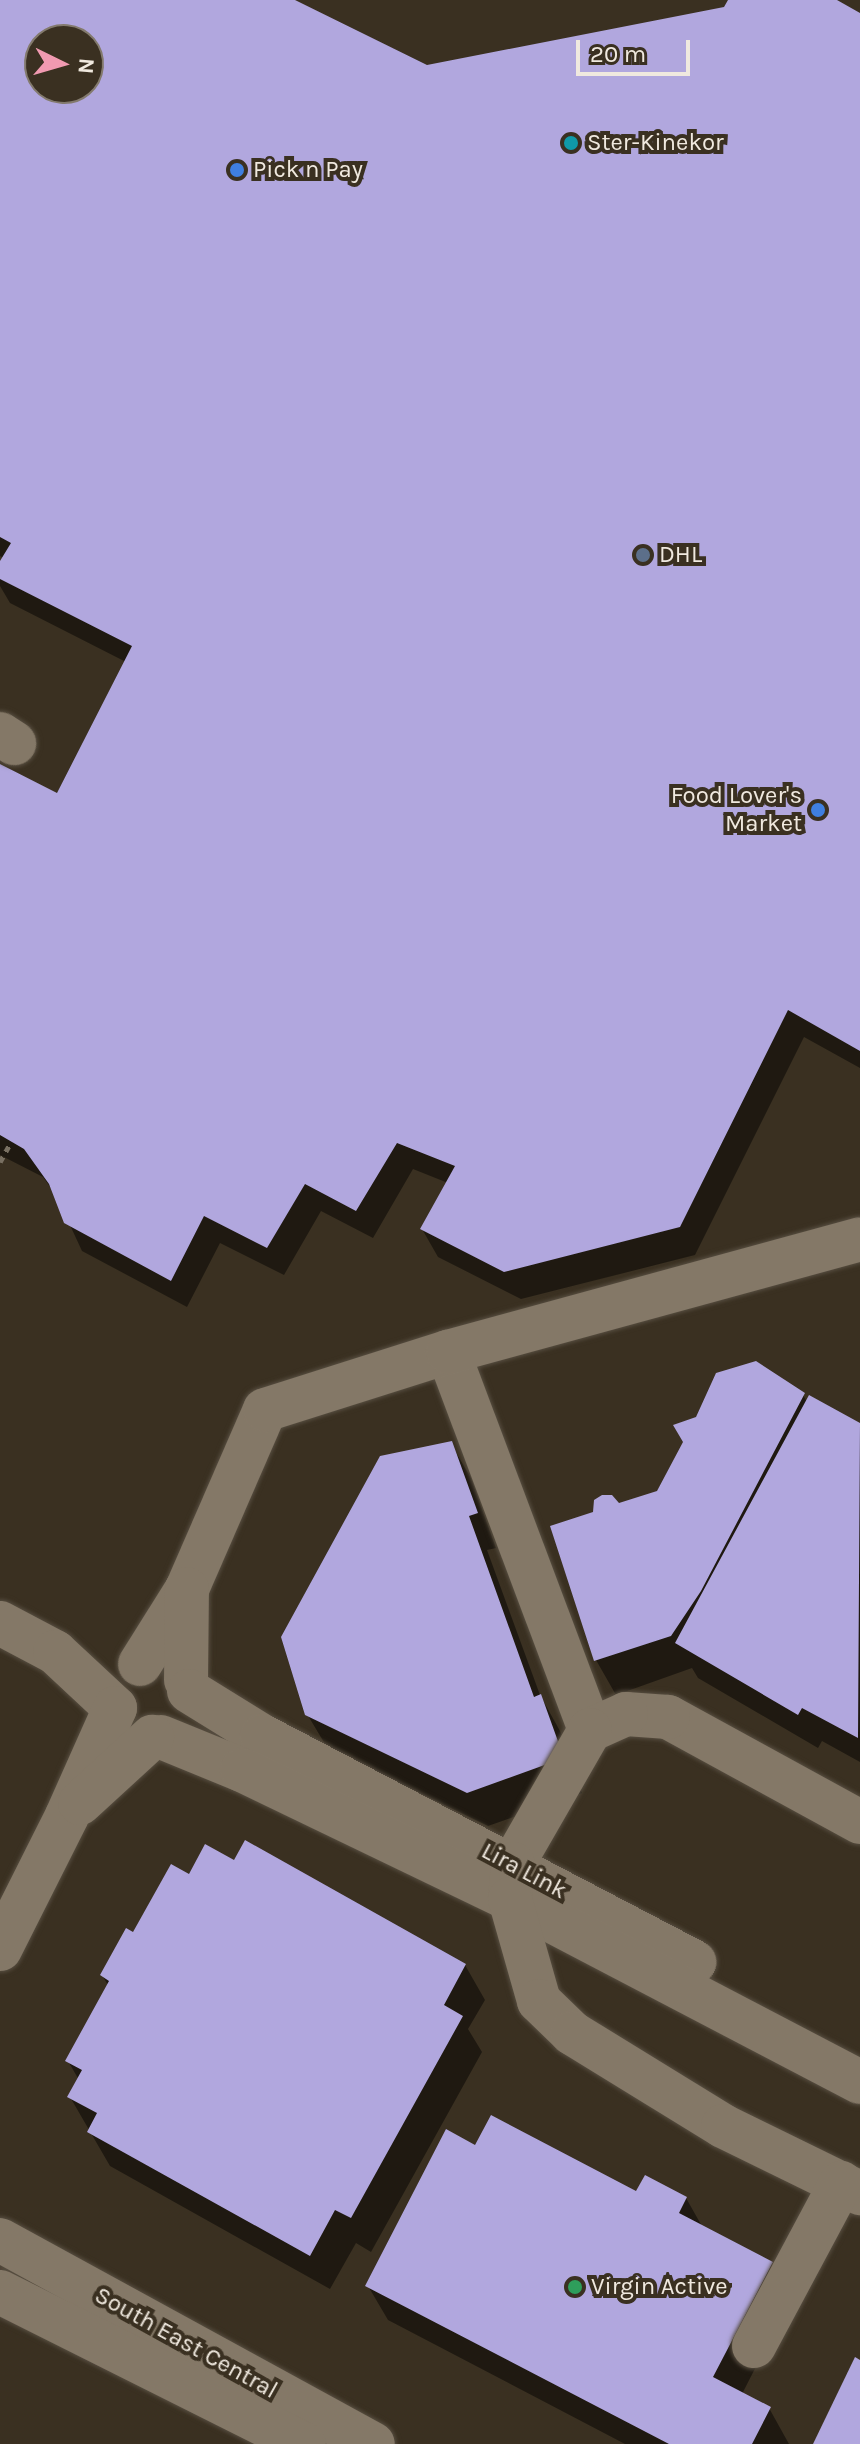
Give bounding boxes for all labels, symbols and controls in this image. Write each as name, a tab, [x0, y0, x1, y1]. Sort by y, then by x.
north arrow	[24, 24, 104, 104]
scale bar	[580, 24, 694, 74]
text: 20 m	[590, 40, 646, 68]
text: N	[72, 57, 100, 75]
place label: Ster-Kinekor	[587, 129, 724, 157]
marker: Ster-Kinekor	[562, 134, 580, 152]
place label: Pick n Pay	[253, 156, 363, 184]
marker: Pick n Pay	[228, 161, 246, 179]
place label: DHL	[659, 541, 702, 569]
marker: DHL	[634, 546, 652, 564]
place label: Food Lover's Market	[671, 782, 802, 838]
marker: Food Lover's Market	[809, 801, 827, 819]
street label: Lira Link	[476, 1837, 572, 1905]
place label: Virgin Active	[591, 2273, 728, 2301]
marker: Virgin Active	[566, 2278, 584, 2296]
street label: South East Central	[90, 2281, 282, 2405]

